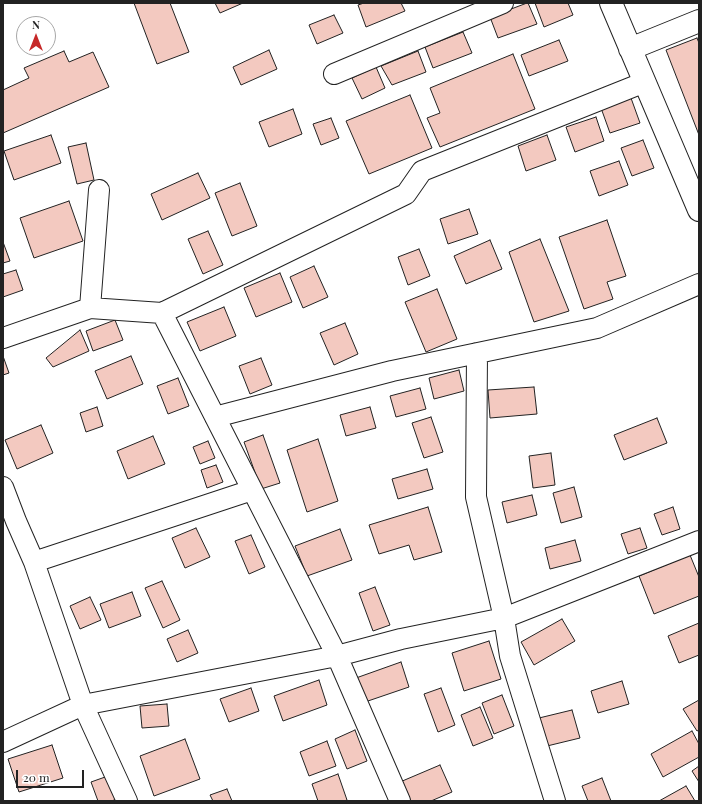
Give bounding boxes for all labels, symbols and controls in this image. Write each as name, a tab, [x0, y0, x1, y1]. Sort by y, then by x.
north arrow	[16, 16, 56, 56]
text: N	[32, 17, 40, 32]
scale bar	[18, 762, 86, 788]
text: 20 m	[23, 769, 50, 785]

